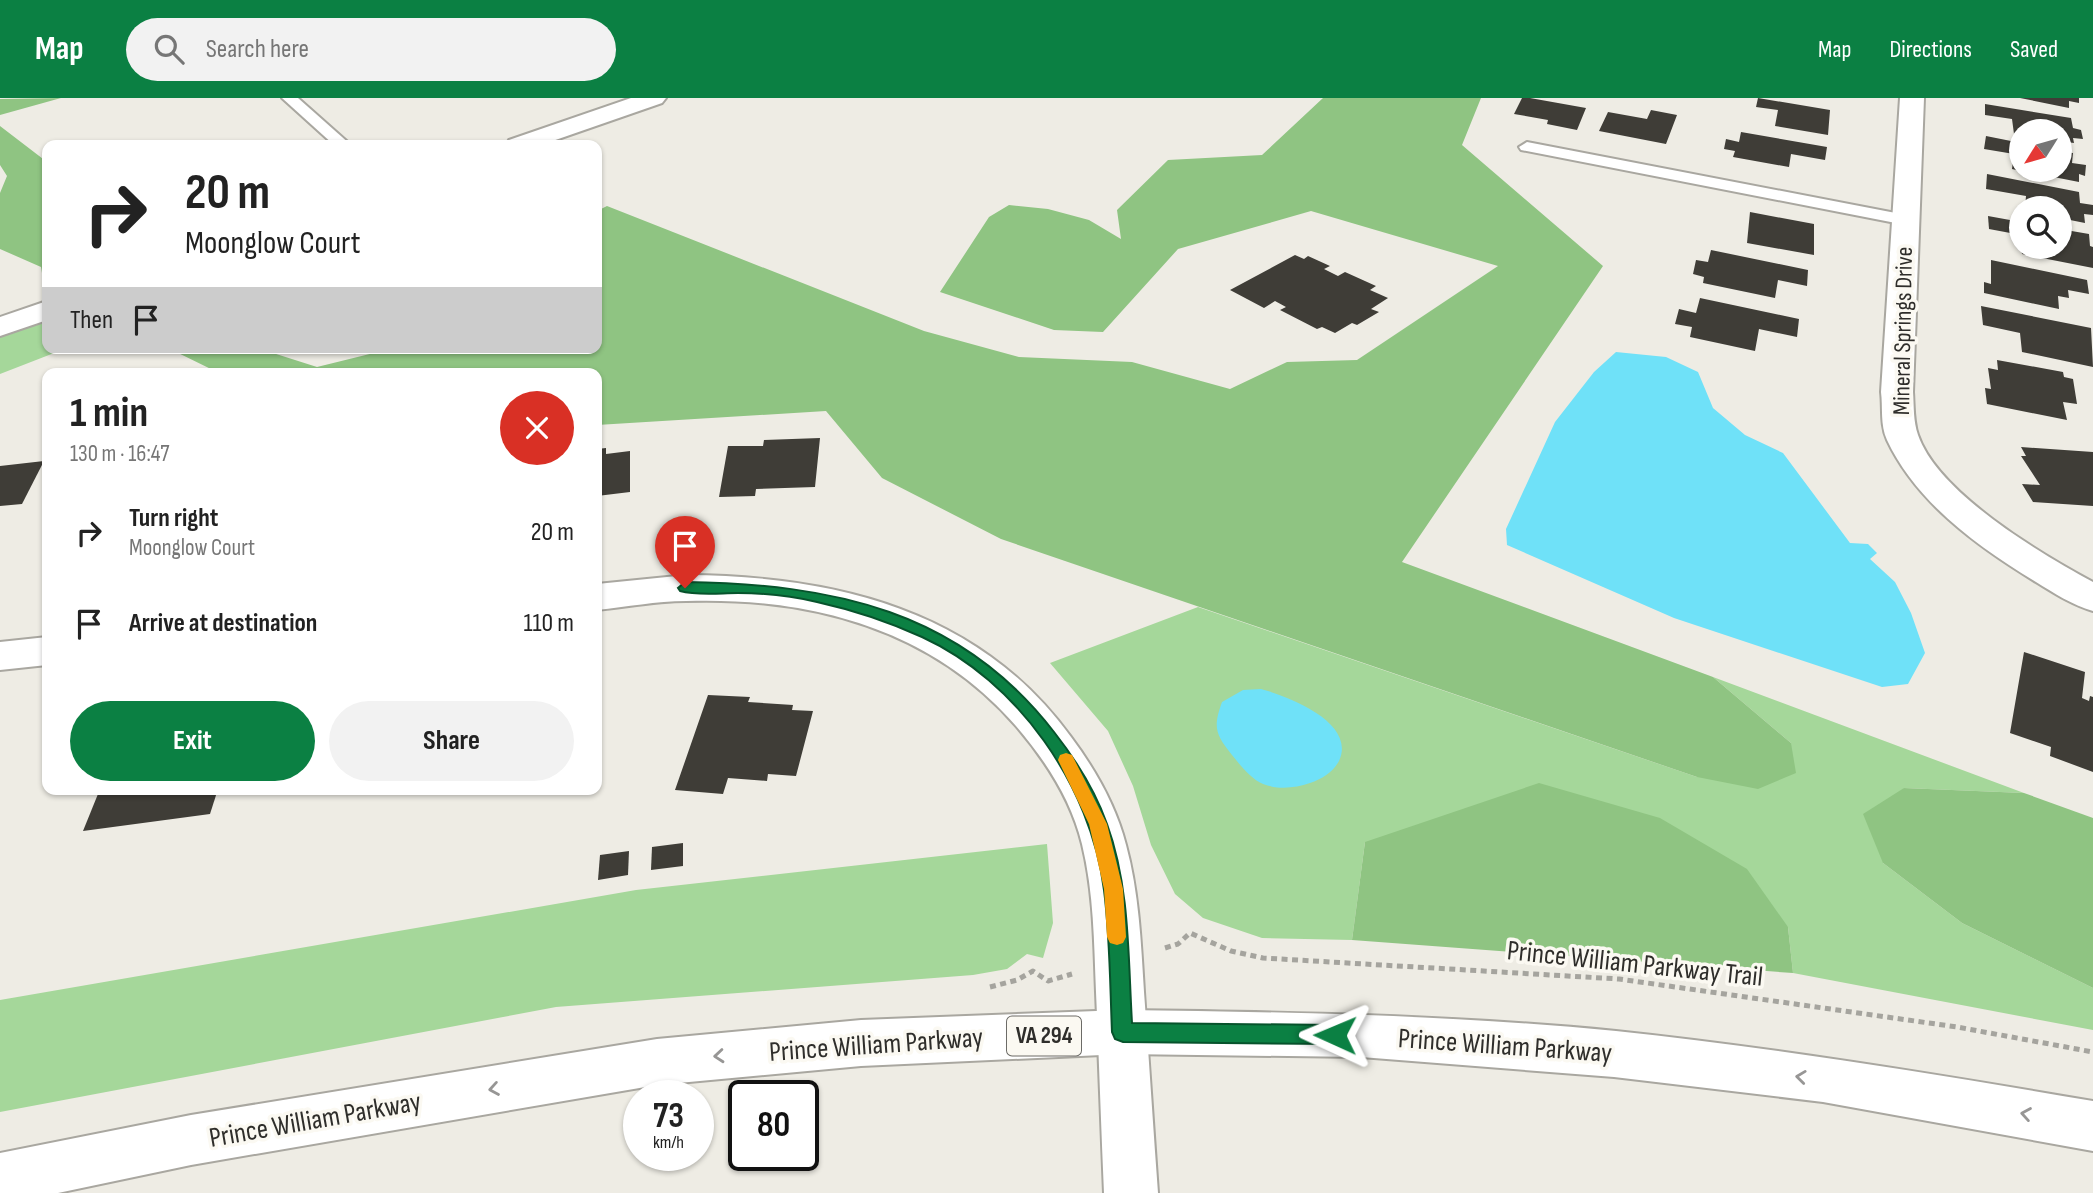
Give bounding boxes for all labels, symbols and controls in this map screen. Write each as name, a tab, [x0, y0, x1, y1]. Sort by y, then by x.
search box	[126, 18, 616, 81]
text: Map	[35, 29, 84, 69]
icon: search	[150, 30, 188, 68]
text: Search here	[206, 34, 309, 65]
text: Map	[1818, 35, 1851, 64]
text: Directions	[1889, 35, 1972, 64]
text: Saved	[2010, 35, 2058, 64]
north arrow	[2009, 119, 2072, 182]
map controls	[2009, 119, 2072, 259]
text: 20 m	[185, 164, 270, 223]
icon: right	[70, 168, 161, 259]
button: search	[2009, 196, 2072, 259]
text: Moonglow Court	[185, 224, 360, 263]
street label: Mineral Springs Drive	[1887, 247, 1919, 415]
icon: arrive	[127, 301, 165, 339]
text: Then	[70, 305, 113, 336]
text: 1 min	[70, 388, 148, 439]
button: close	[500, 391, 574, 465]
text: 130 m · 16:47	[70, 440, 169, 468]
text: Turn right	[129, 503, 218, 534]
icon: right	[70, 514, 108, 552]
pin	[655, 516, 715, 588]
text: 20 m	[531, 517, 574, 548]
icon: arrive	[666, 527, 704, 565]
text: Moonglow Court	[129, 534, 255, 562]
icon: arrive	[70, 605, 108, 643]
text: Arrive at destination	[129, 608, 317, 639]
text: 110 m	[523, 608, 574, 639]
button: Exit	[70, 701, 315, 781]
button: Share	[329, 701, 574, 781]
street label: Prince William Parkway Trail	[1505, 934, 1765, 994]
position arrow	[1298, 998, 1372, 1072]
road number: VA 294	[1007, 1016, 1081, 1056]
street label: Prince William Parkway	[768, 1021, 984, 1069]
street label: Prince William Parkway	[1397, 1022, 1613, 1070]
one-way arrow	[714, 1048, 725, 1063]
one-way arrow	[1796, 1069, 1807, 1084]
speed limit sign: 80	[728, 1080, 819, 1171]
one-way arrow	[489, 1081, 500, 1096]
street label: Prince William Parkway	[207, 1085, 424, 1155]
text: 73	[653, 1095, 684, 1138]
one-way arrow	[2020, 1107, 2032, 1122]
text: km/h	[653, 1132, 684, 1153]

